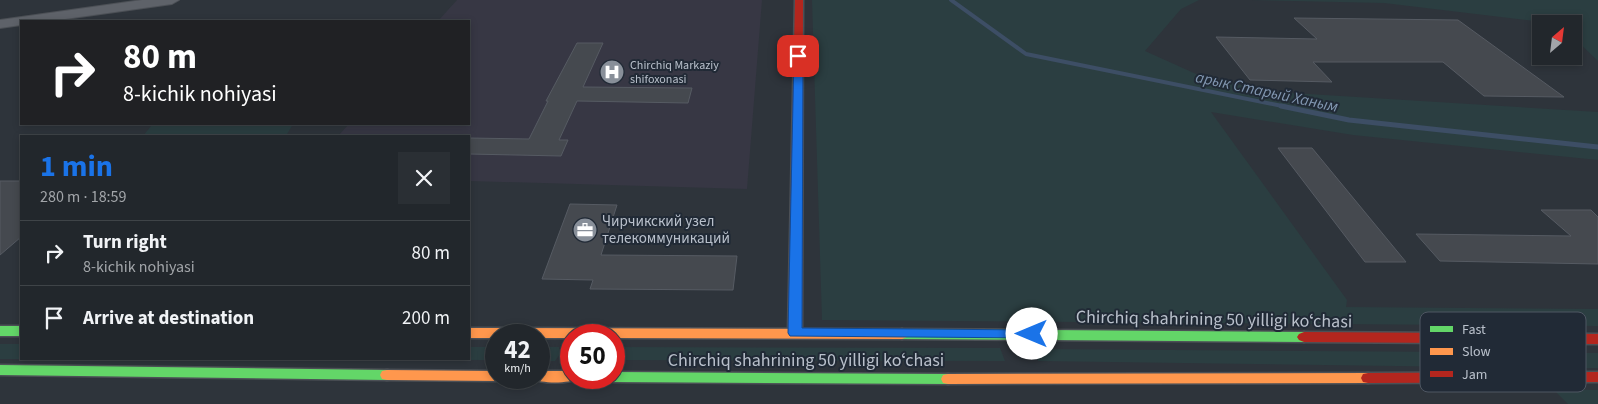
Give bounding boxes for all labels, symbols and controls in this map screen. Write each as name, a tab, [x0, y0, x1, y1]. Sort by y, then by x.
north arrow	[1532, 15, 1582, 65]
map controls	[1532, 15, 1582, 65]
text: 80 m	[123, 32, 197, 82]
pin	[777, 35, 819, 77]
icon: right	[40, 40, 105, 105]
icon: arrive	[784, 42, 812, 70]
place label: Chirchiq Markaziy shifoxonasi	[630, 57, 719, 88]
hospital icon: Chirchiq Markaziy shifoxonasi	[599, 59, 625, 85]
water label: арык Старый Ханым	[1194, 66, 1340, 118]
text: 8-kichik nohiyasi	[123, 78, 277, 110]
text: 1 min	[40, 145, 113, 188]
button: close	[398, 152, 450, 204]
text: 280 m · 18:59	[40, 186, 127, 208]
place label: Чирчикский узел телекоммуникаций	[602, 211, 730, 249]
office icon: Чирчикский узел телекоммуникаций	[572, 217, 598, 243]
text: Turn right	[83, 229, 167, 256]
icon: right	[40, 239, 68, 267]
text: 80 m	[412, 240, 450, 267]
text: 8-kichik nohiyasi	[83, 256, 195, 278]
icon: arrive	[40, 304, 68, 332]
text: Arrive at destination	[83, 305, 254, 332]
text: 200 m	[402, 305, 450, 332]
street label: Chirchiq shahrining 50 yilligi koʻchasi	[1076, 305, 1352, 334]
position arrow	[1005, 307, 1057, 359]
legend	[1420, 312, 1586, 392]
text: Fast	[1462, 320, 1486, 340]
speed limit sign: 50	[560, 324, 625, 389]
text: 42	[504, 332, 531, 368]
text: Slow	[1462, 342, 1491, 362]
street label: Chirchiq shahrining 50 yilligi koʻchasi	[668, 348, 944, 373]
text: km/h	[504, 360, 531, 377]
text: Jam	[1462, 365, 1487, 385]

